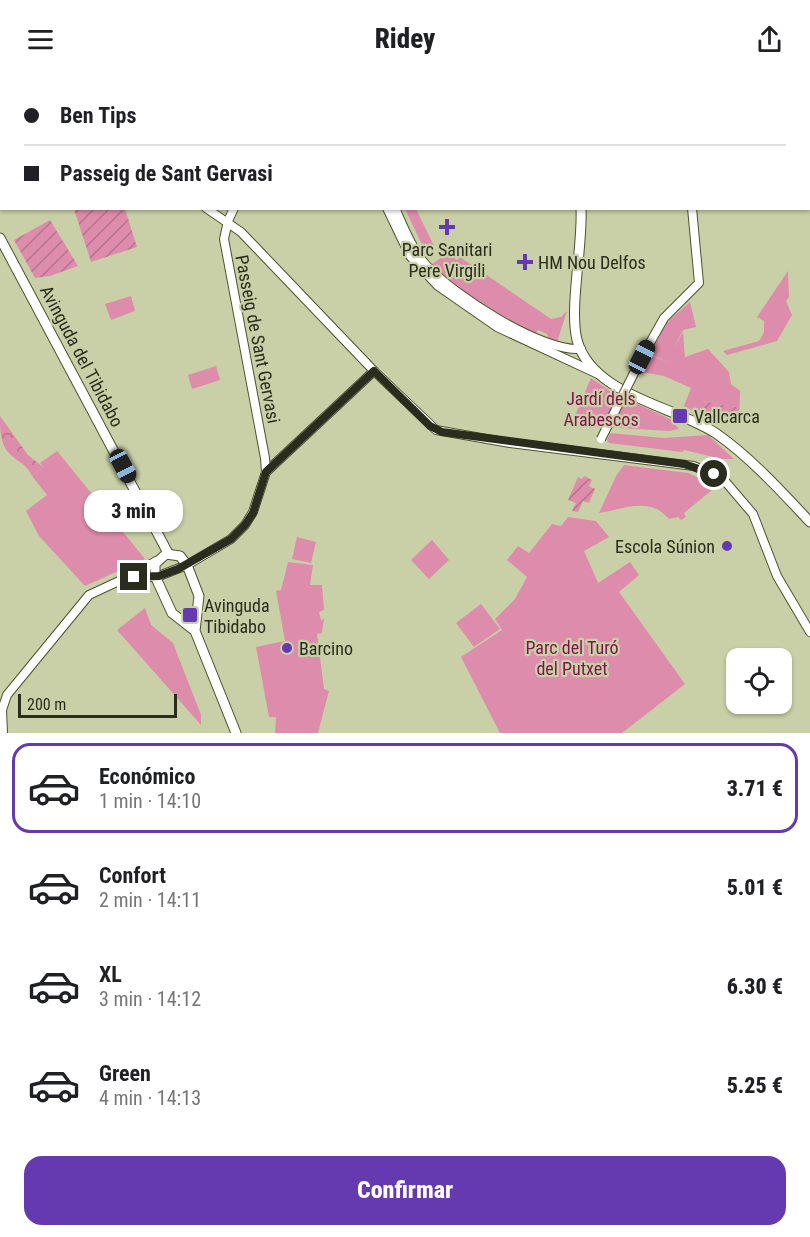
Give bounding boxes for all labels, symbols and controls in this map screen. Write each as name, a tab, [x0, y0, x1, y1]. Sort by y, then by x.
icon: menu	[24, 23, 57, 56]
text: Ridey	[375, 23, 435, 55]
icon: share	[753, 23, 786, 56]
text: Ben Tips	[60, 103, 137, 128]
text: Passeig de Sant Gervasi	[60, 161, 273, 186]
marker: Parc Sanitari Pere Virgili	[438, 218, 456, 236]
place label: Parc Sanitari Pere Virgili	[402, 239, 492, 281]
place label: HM Nou Delfos	[538, 252, 646, 273]
street label: Passeig de Sant Gervasi	[231, 253, 285, 425]
marker: HM Nou Delfos	[516, 253, 534, 271]
street label: Avinguda del Tibidabo	[36, 282, 128, 430]
car	[626, 337, 658, 377]
park label: Jardí dels Arabescos	[563, 388, 639, 430]
place label: Vallcarca	[694, 406, 760, 427]
marker: Vallcarca	[671, 407, 689, 425]
car	[107, 446, 139, 486]
route start	[700, 460, 727, 487]
callout: 3 min	[84, 490, 184, 532]
text: 3 min	[111, 499, 156, 523]
place label: Escola Súnion	[615, 536, 715, 557]
marker: Escola Súnion	[720, 539, 734, 553]
route end	[120, 563, 147, 590]
place label: Avinguda Tibidabo	[204, 595, 270, 637]
marker: Avinguda Tibidabo	[181, 606, 199, 624]
park label: Parc del Turó del Putxet	[525, 637, 619, 679]
place label: Barcino	[299, 638, 353, 659]
marker: Barcino	[280, 641, 294, 655]
map controls	[726, 648, 792, 714]
button: locate	[726, 648, 792, 714]
scale bar	[18, 691, 177, 718]
text: 200 m	[27, 695, 66, 714]
icon: car	[27, 761, 81, 815]
text: Económico	[99, 764, 195, 789]
text: 3.71 €	[727, 776, 783, 801]
text: 1 min · 14:10	[99, 789, 201, 813]
icon: car	[27, 860, 81, 914]
text: Confort	[99, 863, 166, 888]
text: 5.01 €	[727, 875, 783, 900]
text: 2 min · 14:11	[99, 888, 201, 912]
icon: car	[27, 959, 81, 1013]
text: XL	[99, 962, 122, 987]
text: 6.30 €	[727, 974, 783, 999]
text: 3 min · 14:12	[99, 987, 201, 1011]
icon: car	[27, 1058, 81, 1112]
text: Green	[99, 1061, 151, 1086]
text: 5.25 €	[727, 1073, 783, 1098]
text: 4 min · 14:13	[99, 1086, 201, 1110]
button: Confirmar	[24, 1156, 786, 1225]

